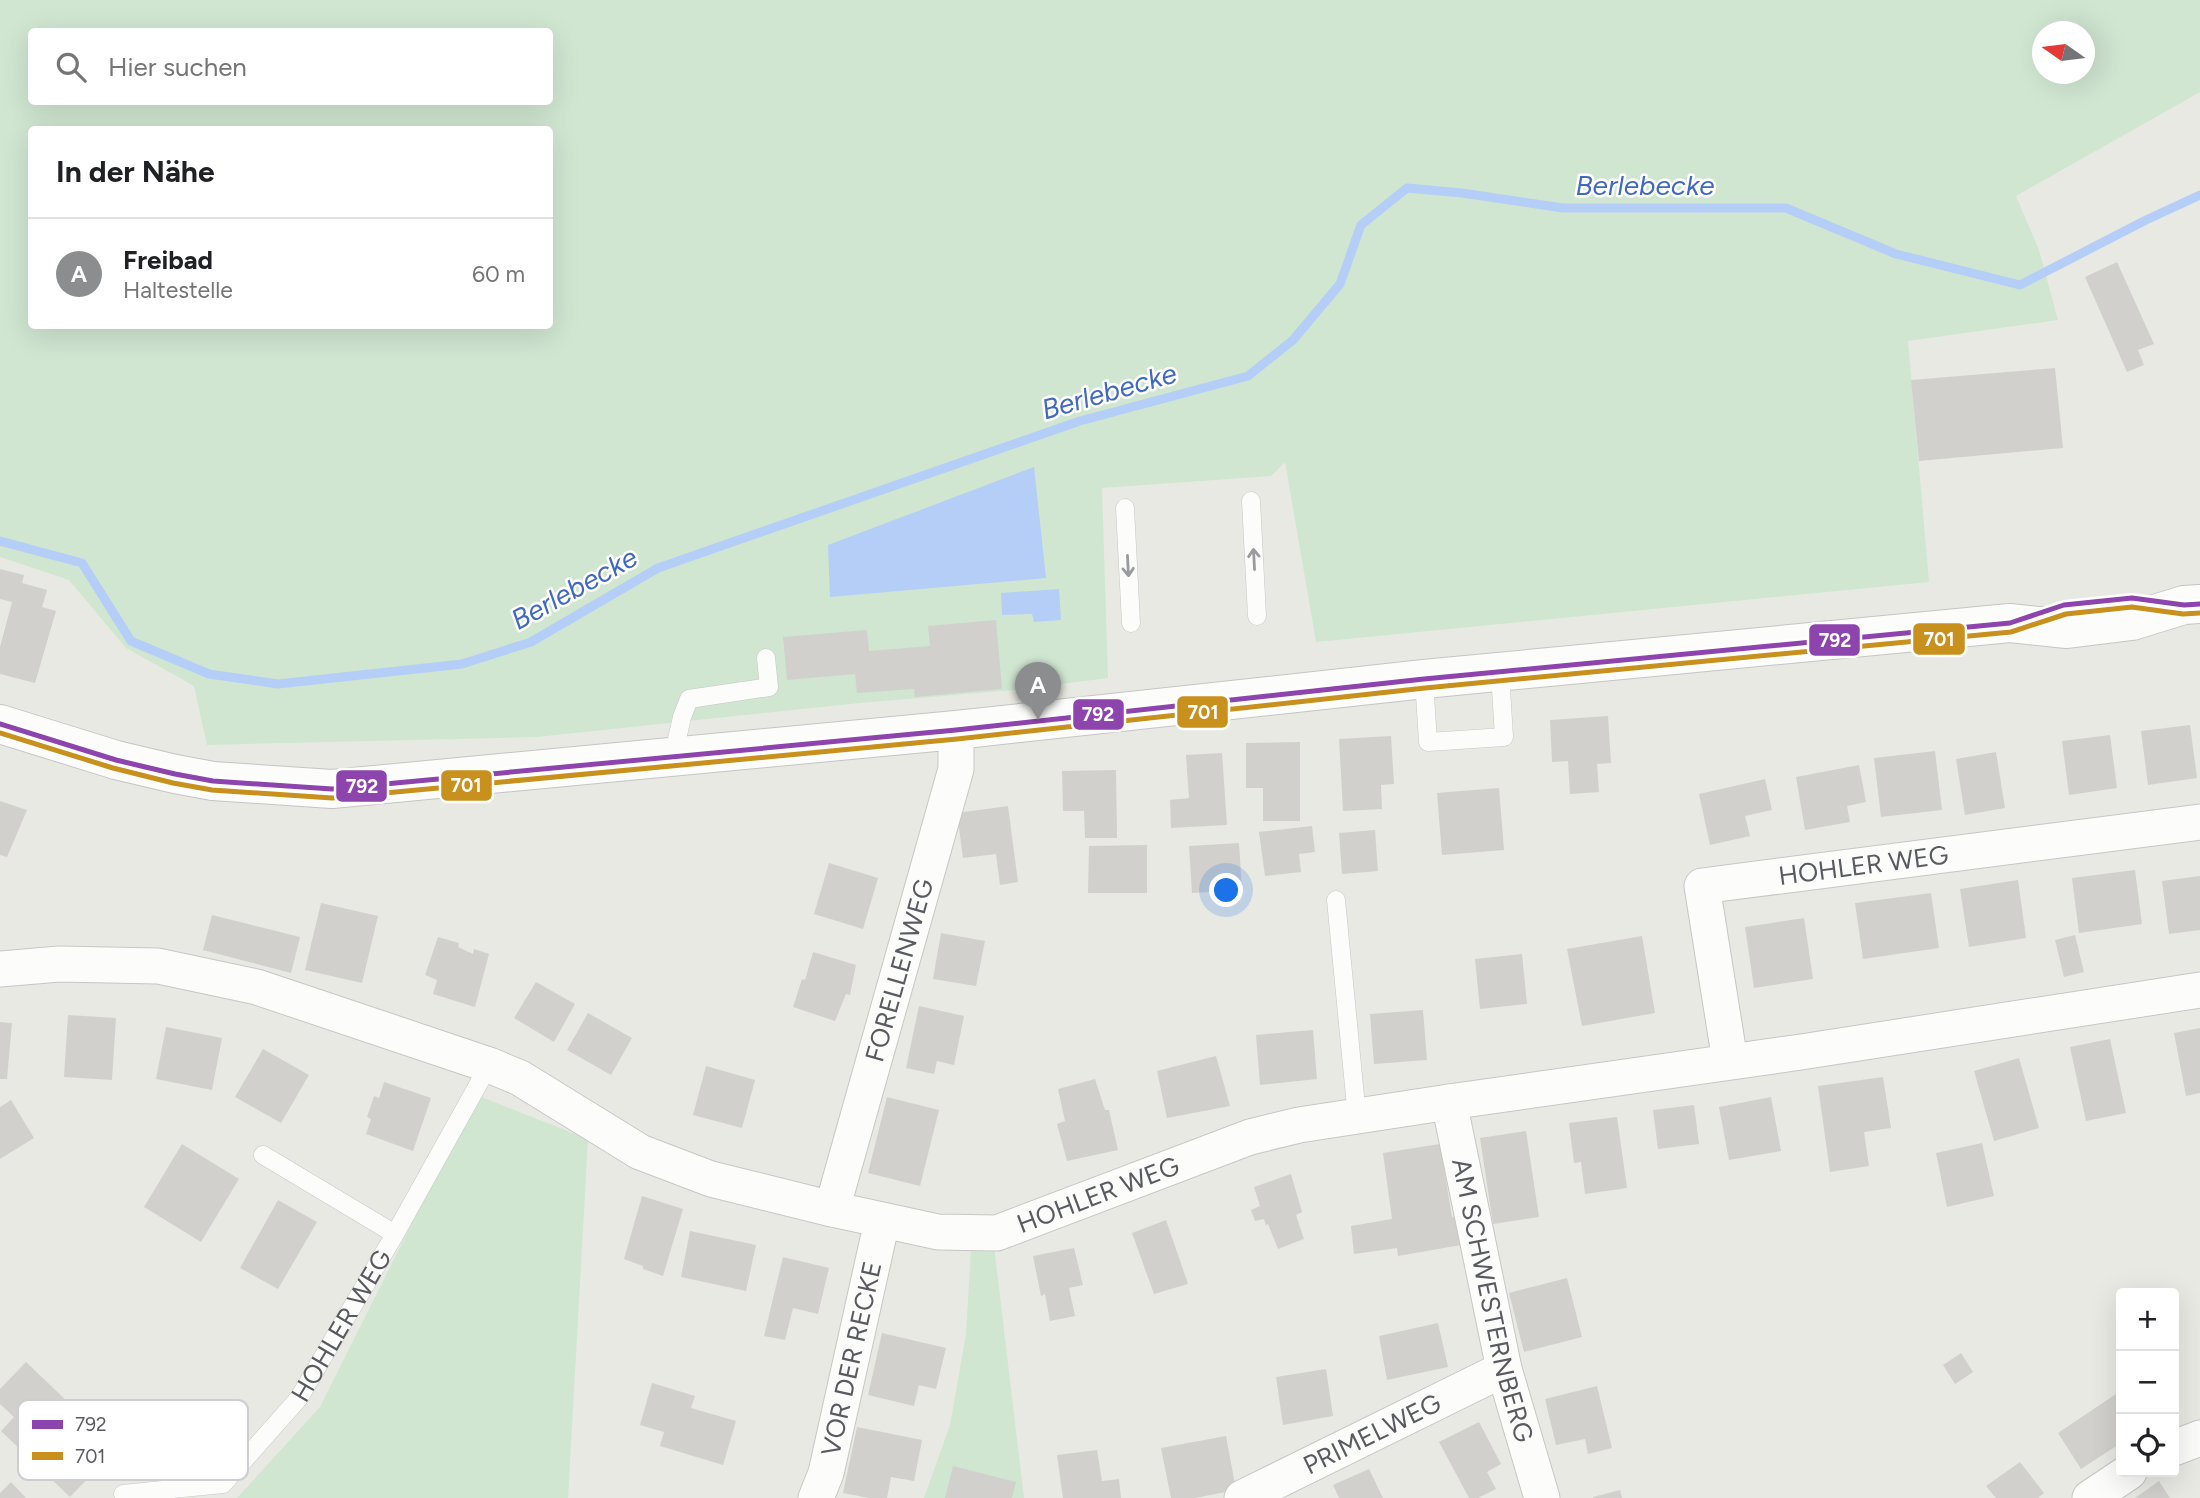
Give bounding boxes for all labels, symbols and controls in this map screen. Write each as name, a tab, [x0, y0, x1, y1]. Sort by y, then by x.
north arrow	[2032, 21, 2095, 84]
search box	[28, 28, 553, 105]
icon: search	[52, 48, 90, 86]
text: Hier suchen	[108, 51, 247, 83]
text: In der Nähe	[56, 153, 215, 190]
water label: Berlebecke	[1575, 168, 1715, 202]
text: Freibad	[123, 244, 213, 276]
text: A	[71, 260, 87, 288]
text: 60 m	[472, 260, 525, 288]
text: Haltestelle	[123, 276, 233, 304]
water label: Berlebecke	[1037, 355, 1181, 427]
water label: Berlebecke	[505, 539, 643, 637]
one-way arrow	[1247, 548, 1260, 571]
one-way arrow	[1121, 554, 1134, 577]
line badge: 701	[1912, 622, 1966, 656]
line badge: 792	[1808, 623, 1861, 657]
text: 701	[1924, 628, 1954, 651]
text: 792	[1819, 629, 1851, 652]
pin: A	[1015, 662, 1061, 720]
line badge: 701	[1176, 695, 1229, 729]
line badge: 792	[1072, 698, 1125, 731]
text: 701	[1188, 701, 1218, 724]
text: 792	[1082, 703, 1114, 726]
line badge: 792	[335, 769, 388, 803]
line badge: 701	[440, 769, 493, 802]
text: 701	[451, 774, 481, 797]
text: 792	[346, 775, 378, 798]
street label: HOHLER WEG	[1777, 838, 1950, 892]
your location	[1209, 873, 1243, 907]
street label: FORELLENWEG	[858, 875, 940, 1065]
street label: HOHLER WEG	[1012, 1149, 1184, 1240]
street label: AM SCHWESTERNBERG	[1445, 1156, 1541, 1446]
street label: HOHLER WEG	[284, 1244, 398, 1408]
street label: VOR DER RECKE	[814, 1258, 889, 1459]
map controls	[2116, 1288, 2179, 1477]
button: +	[2116, 1288, 2179, 1351]
button: −	[2116, 1351, 2179, 1414]
street label: PRIMELWEG	[1298, 1387, 1446, 1481]
legend	[18, 1400, 248, 1480]
text: 792	[75, 1413, 107, 1436]
button: locate	[2116, 1414, 2179, 1477]
text: 701	[75, 1445, 105, 1468]

